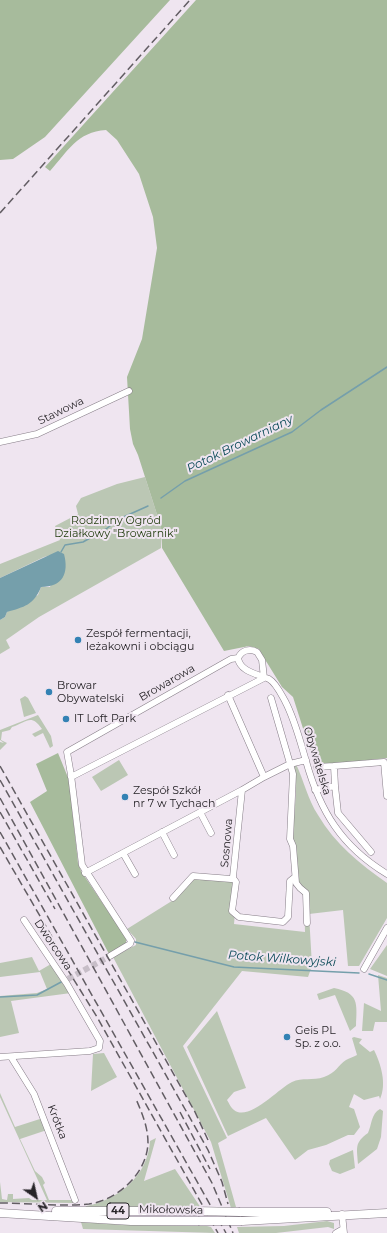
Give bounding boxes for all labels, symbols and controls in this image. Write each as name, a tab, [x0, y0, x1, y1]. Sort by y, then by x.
street label: Stawowa	[36, 394, 86, 428]
water label: Potok Browarniany	[184, 412, 296, 476]
park label: Rodzinny Ogród Działkowy "Browarnik"	[54, 514, 178, 540]
place label: Zespół fermentacji, leżakowni i obciągu	[86, 627, 194, 653]
marker: Zespół fermentacji, leżakowni i obciągu	[73, 635, 83, 645]
street label: Browarowa	[137, 662, 197, 704]
place label: Browar Obywatelski	[57, 679, 124, 705]
marker: Browar Obywatelski	[44, 687, 54, 697]
place label: IT Loft Park	[74, 712, 136, 726]
marker: IT Loft Park	[61, 714, 71, 724]
street label: Obywatelska	[300, 725, 334, 797]
place label: Zespół Szkół nr 7 w Tychach	[133, 784, 215, 810]
marker: Zespół Szkół nr 7 w Tychach	[120, 792, 130, 802]
street label: Sosnowa	[218, 818, 236, 868]
street label: Dworcowa	[31, 917, 75, 973]
water label: Potok Wilkowyjski	[228, 948, 336, 970]
place label: Geis PL Sp. z o.o.	[295, 1024, 341, 1050]
marker: Geis PL Sp. z o.o.	[282, 1032, 292, 1042]
street label: Krótka	[44, 1103, 70, 1141]
north arrow	[16, 1177, 56, 1217]
text: N	[35, 1199, 50, 1215]
road number: 44	[107, 1203, 129, 1219]
street label: Mikołowska	[139, 1203, 203, 1217]

